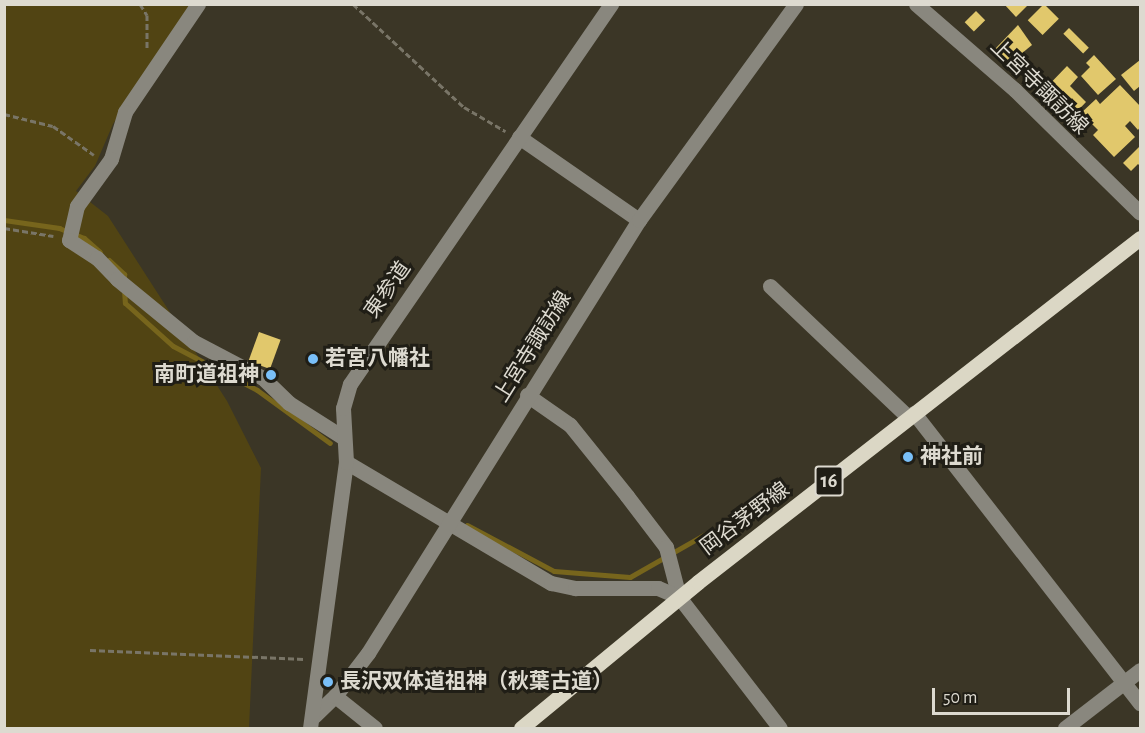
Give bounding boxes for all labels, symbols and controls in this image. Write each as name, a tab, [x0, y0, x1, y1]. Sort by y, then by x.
street label: 上宮寺諏訪線	[985, 34, 1093, 140]
street label: 東参道	[360, 257, 416, 323]
street label: 上宮寺諏訪線	[489, 287, 577, 407]
place label: 若宮八幡社	[325, 346, 430, 372]
marker: 若宮八幡社	[306, 352, 320, 366]
place label: 南町道祖神	[154, 362, 259, 388]
marker: 南町道祖神	[264, 368, 278, 382]
place label: 神社前	[920, 444, 983, 470]
marker: 神社前	[901, 450, 915, 464]
road number: 16	[814, 464, 844, 498]
street label: 岡谷茅野線	[695, 477, 795, 561]
place label: 長沢双体道祖神（秋葉古道）	[340, 669, 613, 695]
marker: 長沢双体道祖神（秋葉古道）	[321, 675, 335, 689]
scale bar	[935, 676, 1073, 714]
text: 50 m	[943, 689, 977, 707]

